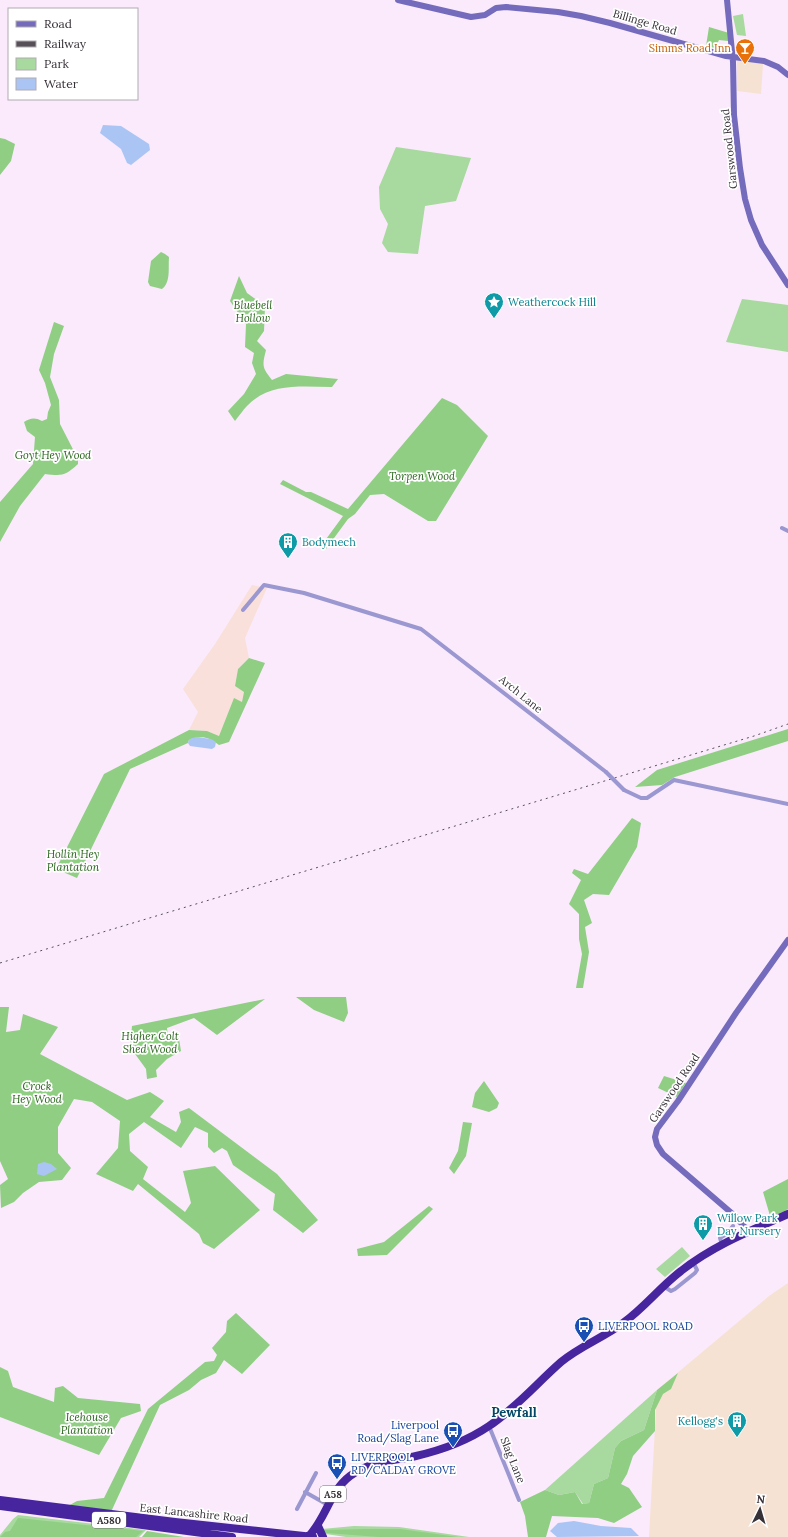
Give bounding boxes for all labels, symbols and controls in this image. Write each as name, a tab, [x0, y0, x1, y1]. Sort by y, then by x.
street label: Billinge Road	[611, 6, 679, 38]
legend	[8, 8, 138, 100]
text: Road	[44, 16, 72, 31]
text: Railway	[44, 36, 87, 51]
bar icon: Simms Road Inn	[734, 37, 756, 65]
place label: Simms Road Inn	[649, 41, 731, 55]
text: Park	[44, 56, 70, 71]
text: Water	[44, 76, 79, 91]
street label: Garswood Road	[718, 108, 740, 190]
place icon: Weathercock Hill	[483, 291, 505, 319]
place label: Weathercock Hill	[508, 295, 596, 309]
park label: Bluebell Hollow	[234, 298, 272, 325]
park label: Goyt Hey Wood	[15, 448, 92, 462]
park label: Torpen Wood	[389, 469, 456, 483]
building icon: Bodymech	[277, 531, 299, 559]
place label: Bodymech	[302, 535, 356, 549]
street label: Arch Lane	[496, 672, 546, 716]
park label: Hollin Hey Plantation	[47, 847, 100, 874]
park label: Higher Colt Shed Wood	[121, 1029, 179, 1056]
street label: Garswood Road	[646, 1050, 703, 1125]
park label: Crock Hey Wood	[12, 1079, 63, 1106]
place label: Willow Park Day Nursery	[717, 1211, 781, 1238]
building icon: Willow Park Day Nursery	[692, 1213, 714, 1241]
bus stop icon: LIVERPOOL ROAD	[573, 1315, 595, 1343]
place label: LIVERPOOL ROAD	[598, 1319, 693, 1333]
district label: Pewfall	[491, 1404, 537, 1421]
park label: Icehouse Plantation	[61, 1410, 114, 1437]
building icon: Kellogg's	[726, 1410, 748, 1438]
place label: Kellogg's	[678, 1414, 723, 1428]
place label: Liverpool Road/Slag Lane	[357, 1418, 439, 1446]
bus stop icon: Liverpool Road/Slag Lane	[442, 1420, 464, 1448]
street label: Slag Lane	[497, 1435, 529, 1485]
place label: LIVERPOOL RD/CALDAY GROVE	[351, 1450, 456, 1478]
bus stop icon: LIVERPOOL RD/CALDAY GROVE	[326, 1452, 348, 1480]
road number: A58	[320, 1486, 346, 1502]
north arrow	[740, 1489, 780, 1529]
text: N	[756, 1492, 766, 1506]
street label: East Lancashire Road	[139, 1500, 249, 1526]
road number: A580	[92, 1512, 126, 1528]

